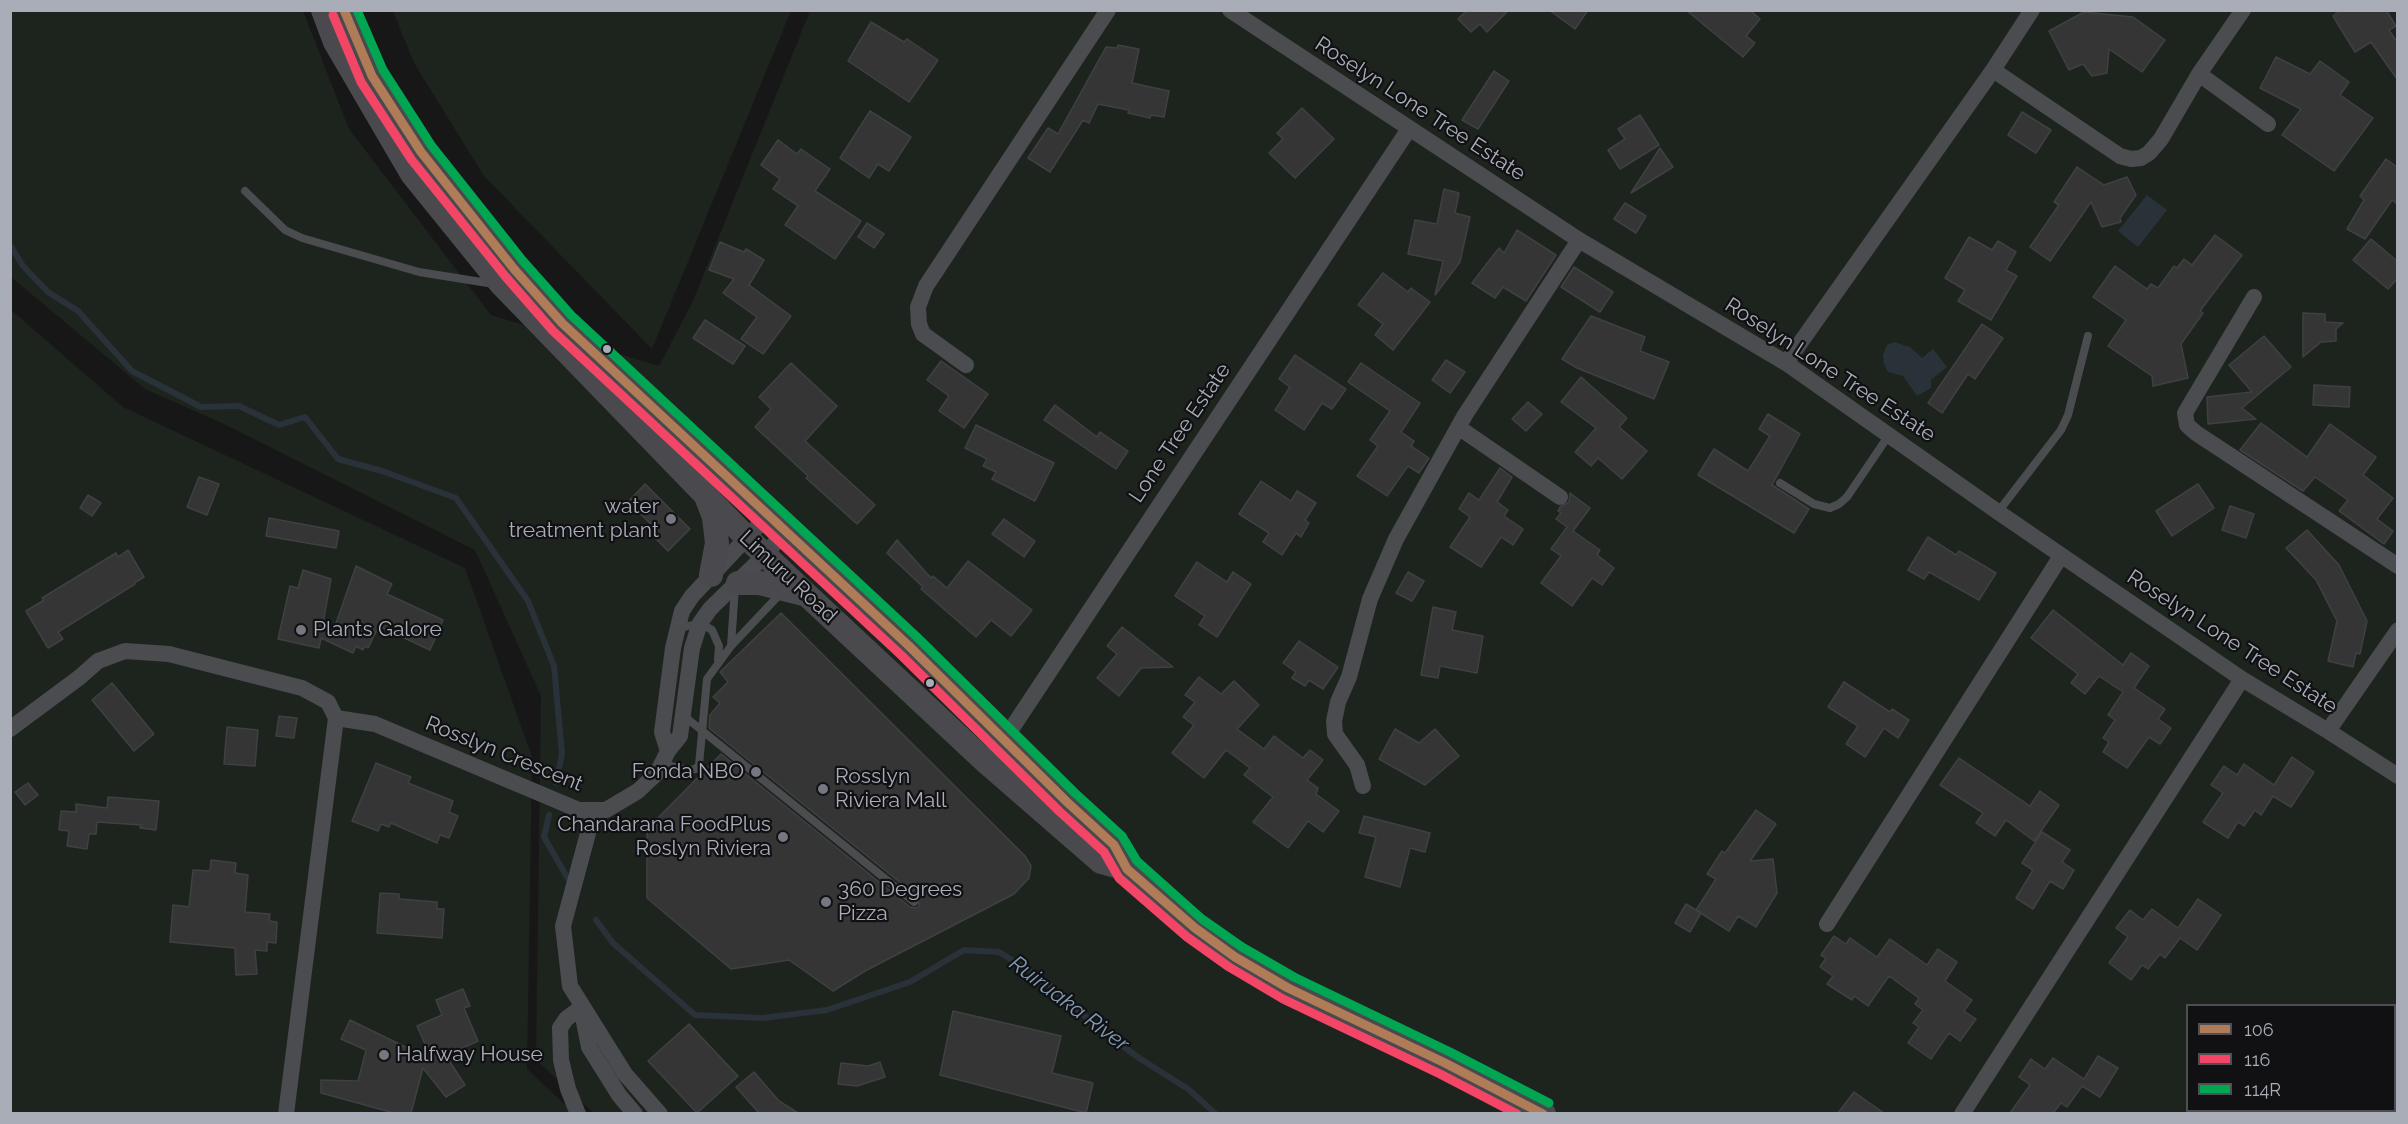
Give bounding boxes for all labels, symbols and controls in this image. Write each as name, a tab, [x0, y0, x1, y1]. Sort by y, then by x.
street label: Roselyn Lone Tree Estate	[1310, 32, 1530, 186]
street label: Roselyn Lone Tree Estate	[1720, 293, 1940, 447]
unlabelled marker	[601, 343, 613, 355]
street label: Lone Tree Estate	[1124, 358, 1236, 508]
place label: water treatment plant	[509, 494, 659, 544]
marker: water treatment plant	[664, 512, 678, 526]
street label: Limuru Road	[734, 525, 842, 629]
street label: Roselyn Lone Tree Estate	[2122, 565, 2342, 719]
place label: Plants Galore	[313, 617, 442, 643]
marker: Plants Galore	[294, 623, 308, 637]
unlabelled marker	[924, 677, 936, 689]
street label: Rosslyn Crescent	[422, 711, 586, 797]
place label: Fonda NBO	[632, 759, 744, 785]
place label: Rosslyn Riviera Mall	[835, 764, 947, 814]
marker: Fonda NBO	[749, 765, 763, 779]
marker: Rosslyn Riviera Mall	[816, 782, 830, 796]
place label: Chandarana FoodPlus Roslyn Riviera	[557, 812, 771, 862]
marker: Chandarana FoodPlus Roslyn Riviera	[776, 830, 790, 844]
place label: 360 Degrees Pizza	[838, 877, 962, 927]
marker: 360 Degrees Pizza	[819, 895, 833, 909]
water label: Ruiruaka River	[1004, 951, 1134, 1057]
legend	[2186, 1004, 2396, 1112]
text: 106	[2244, 1019, 2274, 1040]
place label: Halfway House	[396, 1042, 543, 1068]
marker: Halfway House	[377, 1048, 391, 1062]
text: 116	[2244, 1049, 2270, 1070]
text: 114R	[2244, 1079, 2281, 1100]

